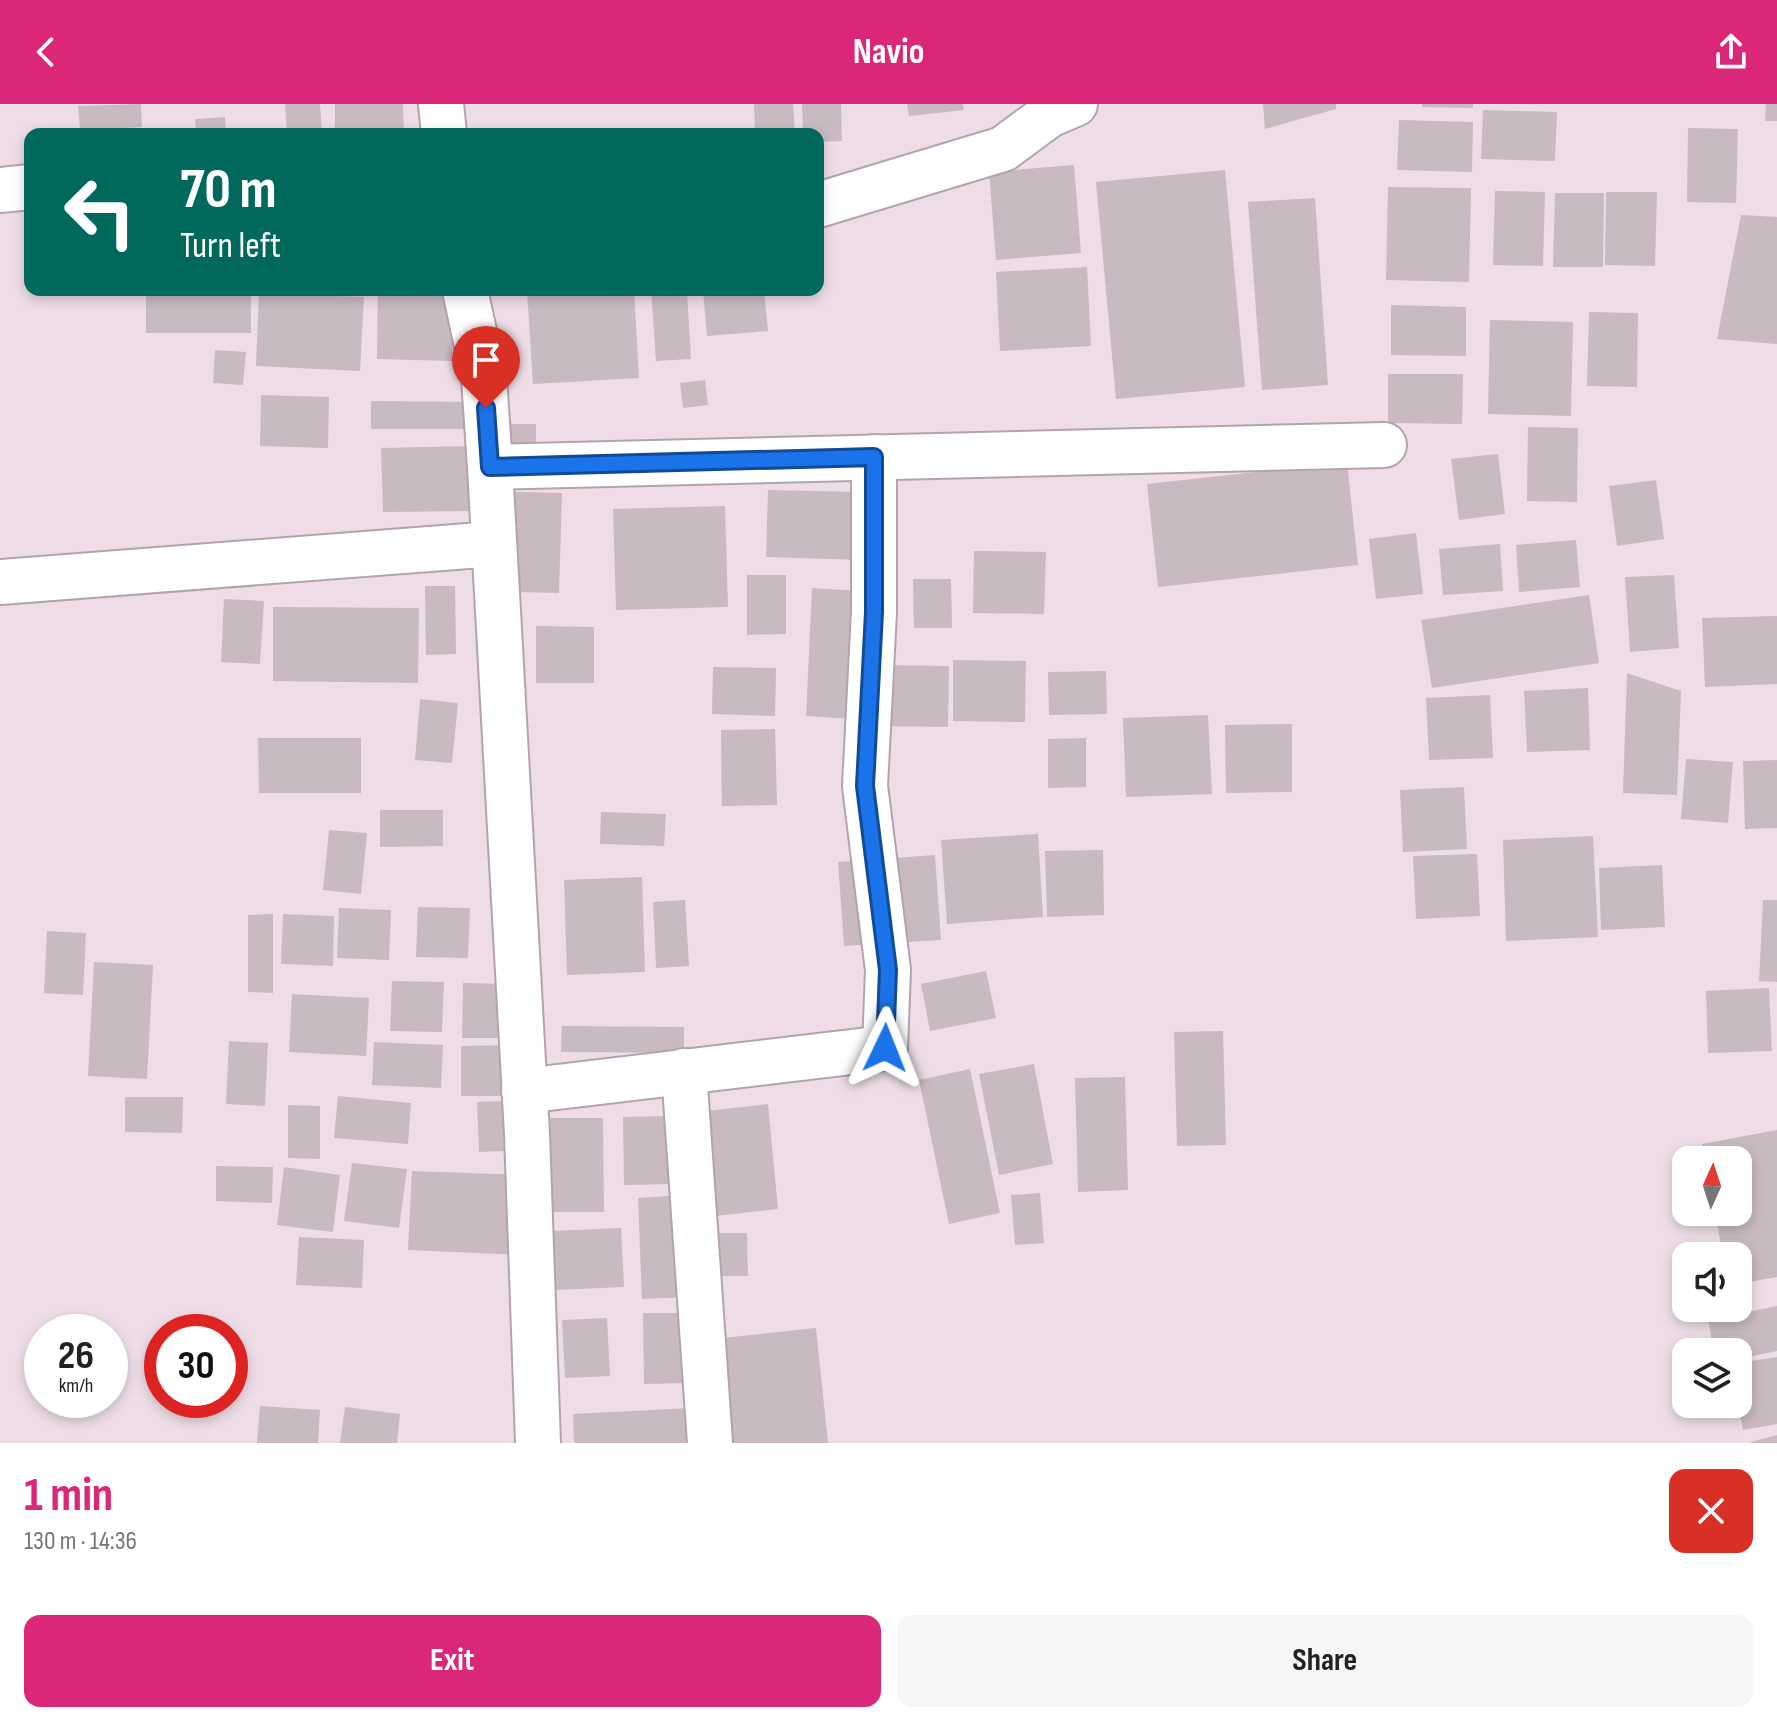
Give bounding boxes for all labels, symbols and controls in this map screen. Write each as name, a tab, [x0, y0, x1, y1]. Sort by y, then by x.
icon: back	[24, 30, 68, 74]
icon: share	[1709, 30, 1753, 74]
text: Navio	[853, 31, 924, 74]
text: 70 m	[180, 157, 277, 224]
icon: left	[48, 160, 152, 264]
text: Turn left	[180, 225, 281, 268]
pin	[452, 326, 520, 408]
icon: arrive	[464, 338, 508, 382]
position arrow	[843, 1006, 927, 1090]
north arrow	[1672, 1146, 1752, 1226]
map controls	[1672, 1146, 1752, 1418]
button: sound	[1672, 1242, 1752, 1322]
speed limit sign: 30	[144, 1314, 248, 1418]
text: 26	[58, 1332, 94, 1380]
button: layers	[1672, 1338, 1752, 1418]
text: km/h	[59, 1374, 93, 1398]
text: 1 min	[24, 1467, 113, 1524]
button: close	[1669, 1469, 1753, 1553]
text: 130 m · 14:36	[24, 1526, 137, 1557]
button: Exit	[24, 1615, 881, 1707]
button: Share	[897, 1615, 1753, 1707]

